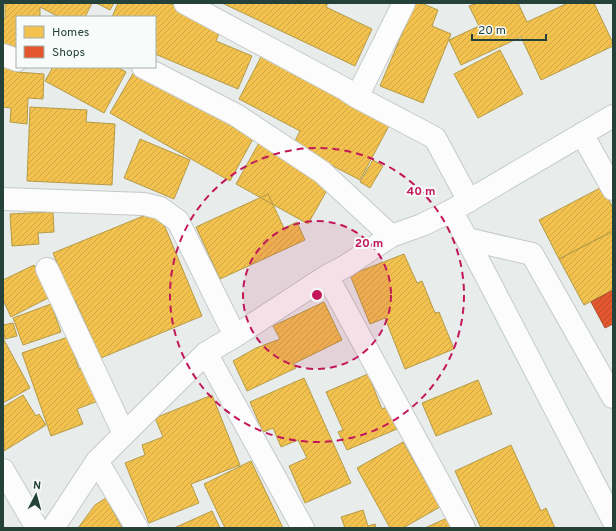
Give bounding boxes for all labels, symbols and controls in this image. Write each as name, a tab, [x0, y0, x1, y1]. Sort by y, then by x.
legend	[16, 16, 156, 68]
scale bar	[472, 16, 546, 42]
text: 20 m	[478, 23, 506, 39]
text: Homes	[52, 25, 89, 41]
text: Shops	[52, 45, 85, 61]
text: 40 m	[406, 184, 436, 200]
text: 20 m	[355, 236, 383, 252]
centre of rings	[310, 288, 324, 302]
north arrow	[16, 475, 56, 515]
text: N	[32, 479, 42, 493]

